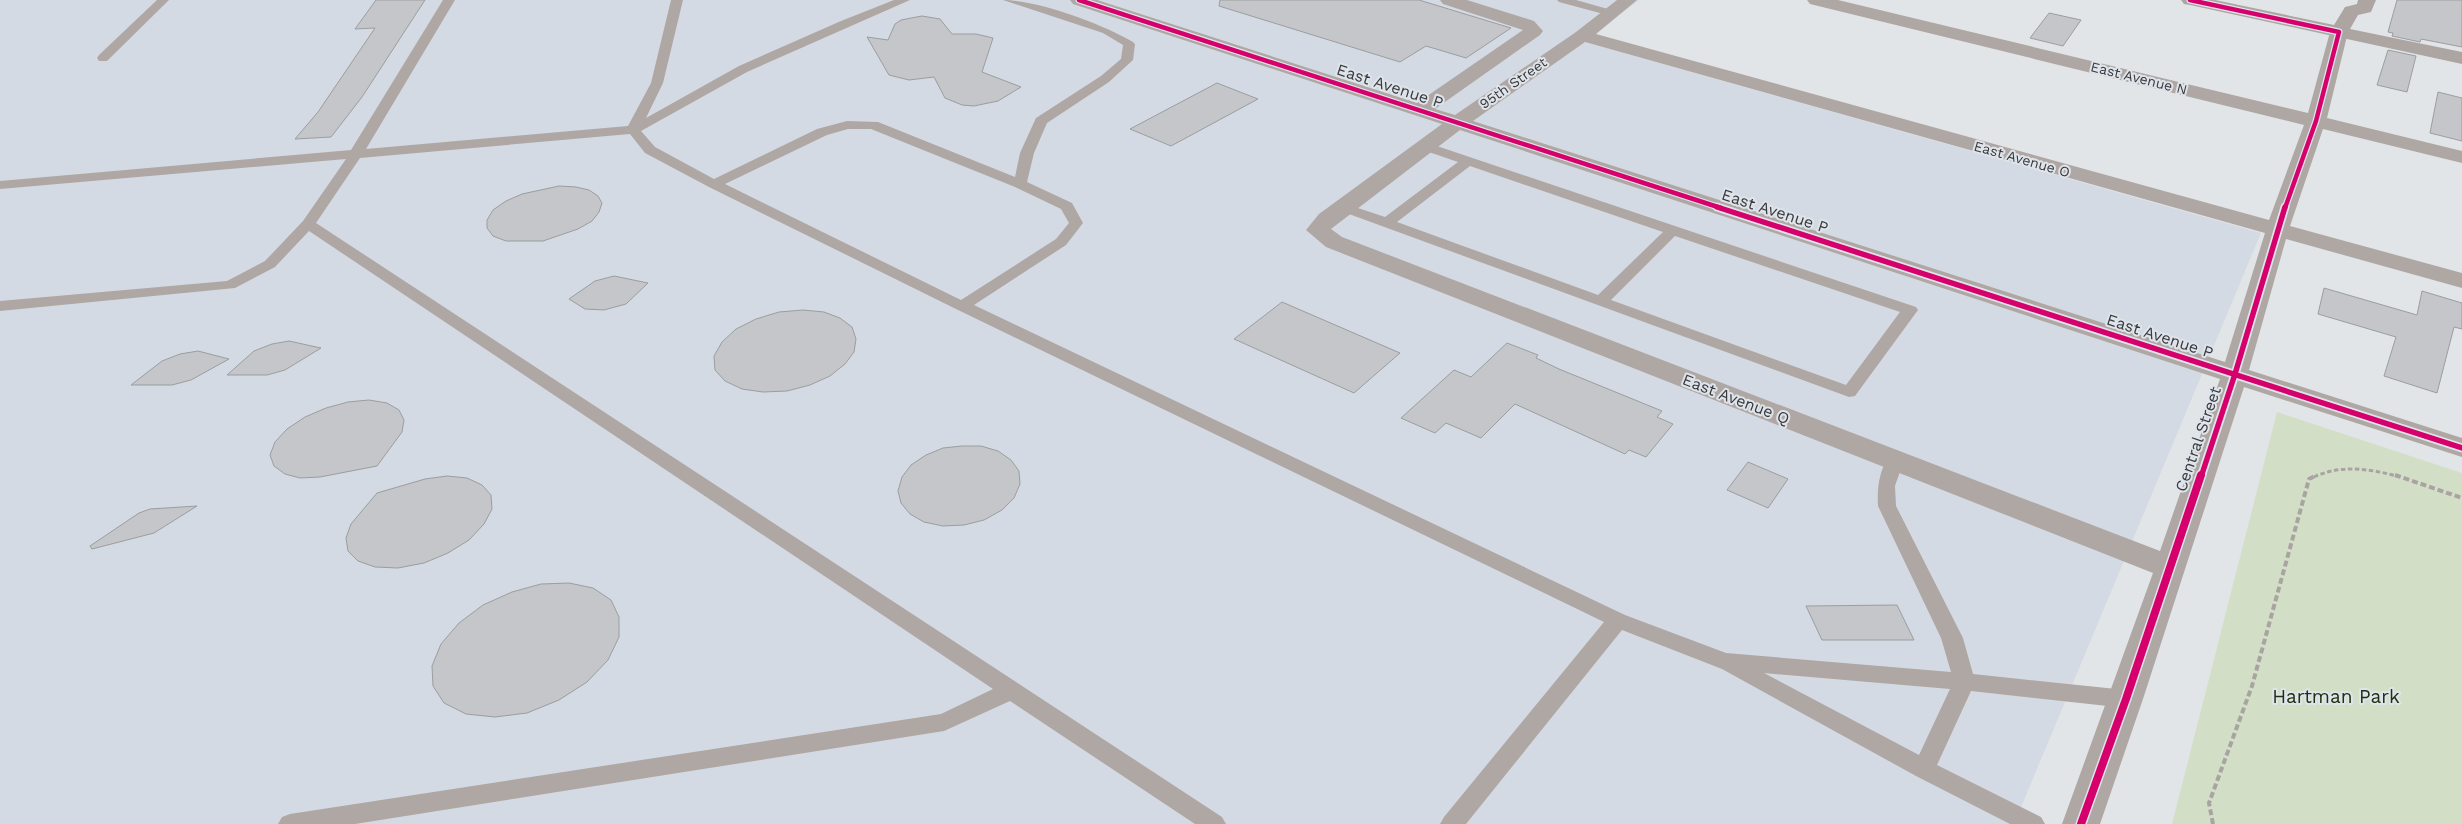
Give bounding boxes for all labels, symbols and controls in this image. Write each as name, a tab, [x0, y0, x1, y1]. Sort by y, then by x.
street label: 95th Street	[1476, 54, 1550, 112]
street label: East Avenue N	[2089, 58, 2189, 98]
street label: East Avenue P	[1334, 60, 1446, 112]
street label: East Avenue O	[1972, 138, 2072, 180]
street label: East Avenue P	[1719, 185, 1831, 237]
street label: East Avenue P	[2104, 310, 2216, 362]
street label: East Avenue Q	[1680, 370, 1792, 428]
street label: Central Street	[2171, 384, 2225, 494]
park label: Hartman Park	[2272, 685, 2400, 708]

